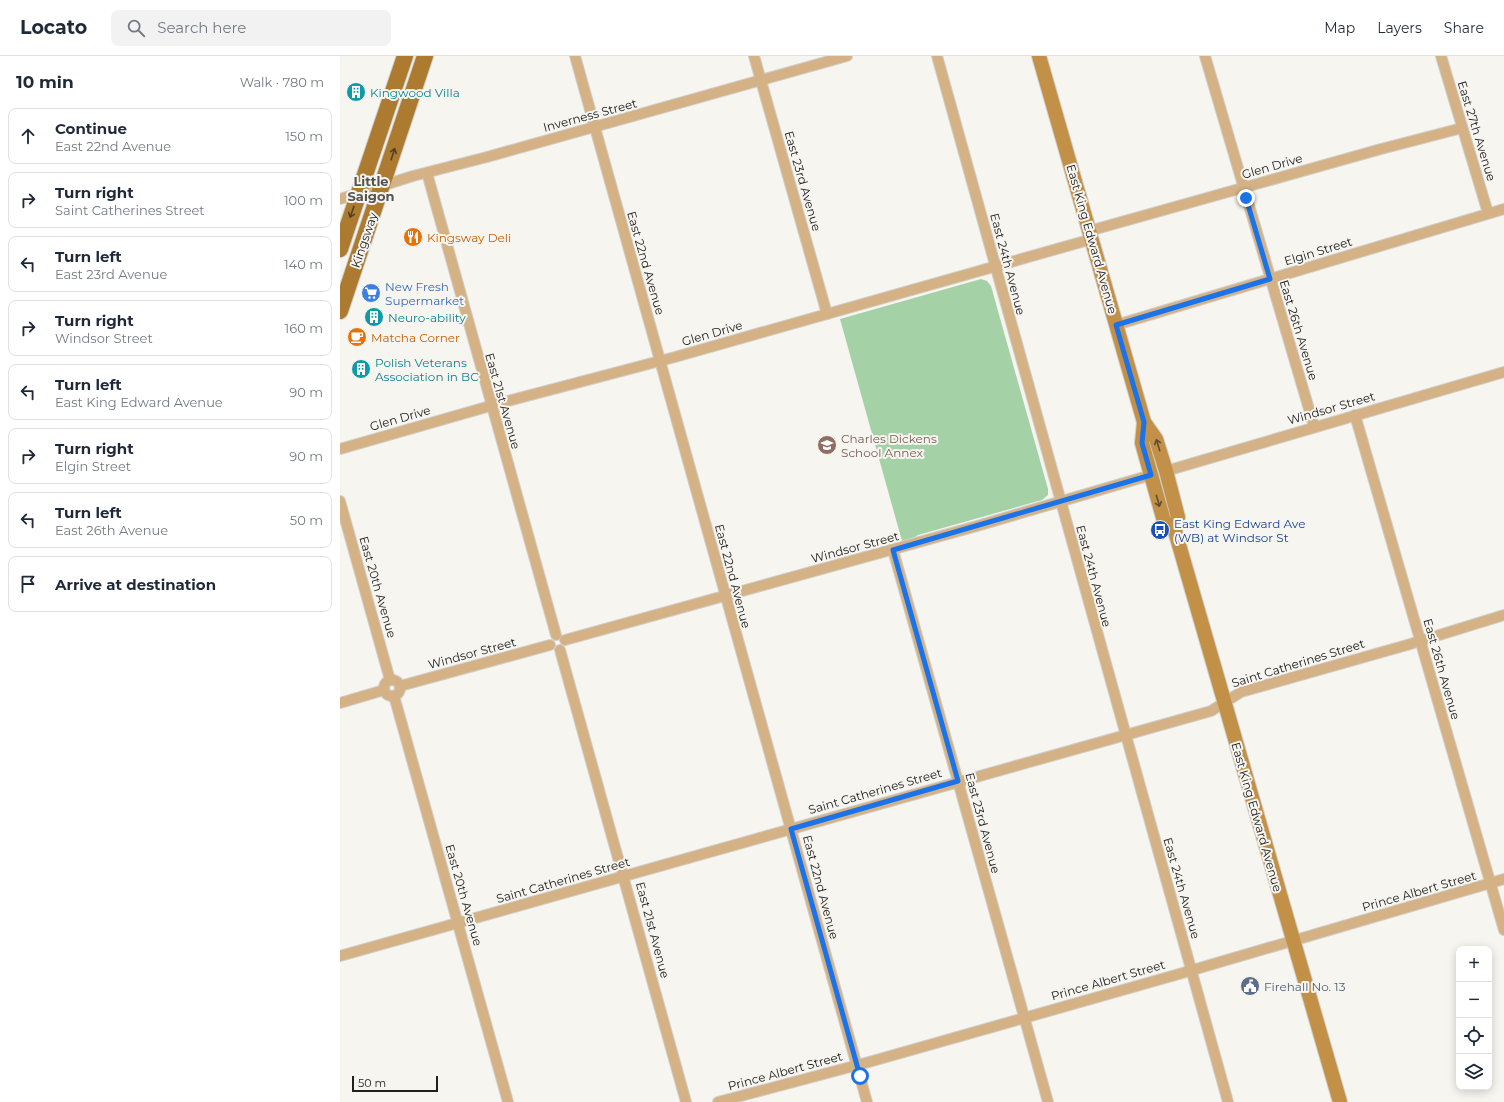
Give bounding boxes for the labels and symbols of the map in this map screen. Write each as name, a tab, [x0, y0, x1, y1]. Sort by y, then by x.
street label: East 27th Avenue	[1455, 79, 1499, 183]
building icon: Kingwood Villa	[345, 81, 367, 103]
place label: Kingwood Villa	[370, 85, 460, 100]
street label: Inverness Street	[541, 95, 639, 135]
street label: East 23rd Avenue	[781, 129, 825, 233]
one-way arrow	[389, 149, 397, 161]
street label: Glen Drive	[1240, 150, 1304, 182]
street label: East King Edward Avenue	[1063, 163, 1121, 315]
district label: Little Saigon	[348, 173, 394, 204]
route end	[1237, 189, 1255, 207]
one-way arrow	[348, 206, 356, 218]
street label: East 22nd Avenue	[624, 209, 668, 317]
street label: Kingsway	[348, 210, 381, 270]
street label: East 24th Avenue	[987, 211, 1029, 317]
restaurant icon: Kingsway Deli	[402, 226, 424, 248]
place label: Kingsway Deli	[427, 230, 511, 245]
street label: Elgin Street	[1282, 234, 1354, 268]
street label: East 26th Avenue	[1277, 278, 1321, 382]
place label: New Fresh Supermarket	[385, 279, 464, 308]
supermarket icon: New Fresh Supermarket	[360, 282, 382, 304]
building icon: Neuro-ability	[363, 306, 385, 328]
place label: Neuro-ability	[388, 310, 466, 325]
street label: Glen Drive	[680, 317, 744, 349]
cafe icon: Matcha Corner	[346, 326, 368, 348]
place label: Matcha Corner	[371, 330, 460, 345]
street label: East 21st Avenue	[482, 351, 524, 451]
place label: Polish Veterans Association in BC	[375, 355, 479, 384]
building icon: Polish Veterans Association in BC	[350, 358, 372, 380]
street label: Windsor Street	[1286, 388, 1377, 428]
street label: Glen Drive	[368, 402, 432, 434]
place label: Charles Dickens School Annex	[841, 431, 937, 460]
school or university icon: Charles Dickens School Annex	[816, 434, 838, 456]
one-way arrow	[1154, 439, 1161, 452]
one-way arrow	[1155, 494, 1162, 507]
place label: East King Edward Ave (WB) at Windsor St	[1174, 516, 1305, 545]
bus stop icon: East King Edward Ave (WB) at Windsor St	[1149, 519, 1171, 541]
street label: East 22nd Avenue	[712, 522, 754, 630]
street label: East 24th Avenue	[1073, 523, 1115, 629]
street label: Windsor Street	[809, 528, 901, 566]
street label: East 20th Avenue	[356, 534, 400, 640]
street label: East 26th Avenue	[1420, 617, 1464, 721]
street label: Windsor Street	[426, 634, 518, 672]
street label: Saint Catherines Street	[1230, 636, 1366, 690]
street label: East King Edward Avenue	[1228, 741, 1286, 893]
street label: Saint Catherines Street	[807, 765, 944, 817]
street label: East 23rd Avenue	[962, 771, 1004, 875]
street label: East 22nd Avenue	[800, 833, 842, 941]
street label: East 24th Avenue	[1160, 836, 1204, 940]
street label: East 20th Avenue	[442, 842, 486, 948]
street label: Saint Catherines Street	[495, 854, 632, 906]
street label: Prince Albert Street	[1360, 868, 1478, 914]
street label: East 21st Avenue	[633, 880, 673, 980]
street label: Prince Albert Street	[1049, 957, 1167, 1003]
public building icon: Firehall No. 13	[1239, 975, 1261, 997]
place label: Firehall No. 13	[1264, 979, 1346, 994]
street label: Prince Albert Street	[726, 1048, 844, 1094]
route start	[851, 1067, 869, 1085]
scale bar	[352, 1074, 438, 1093]

